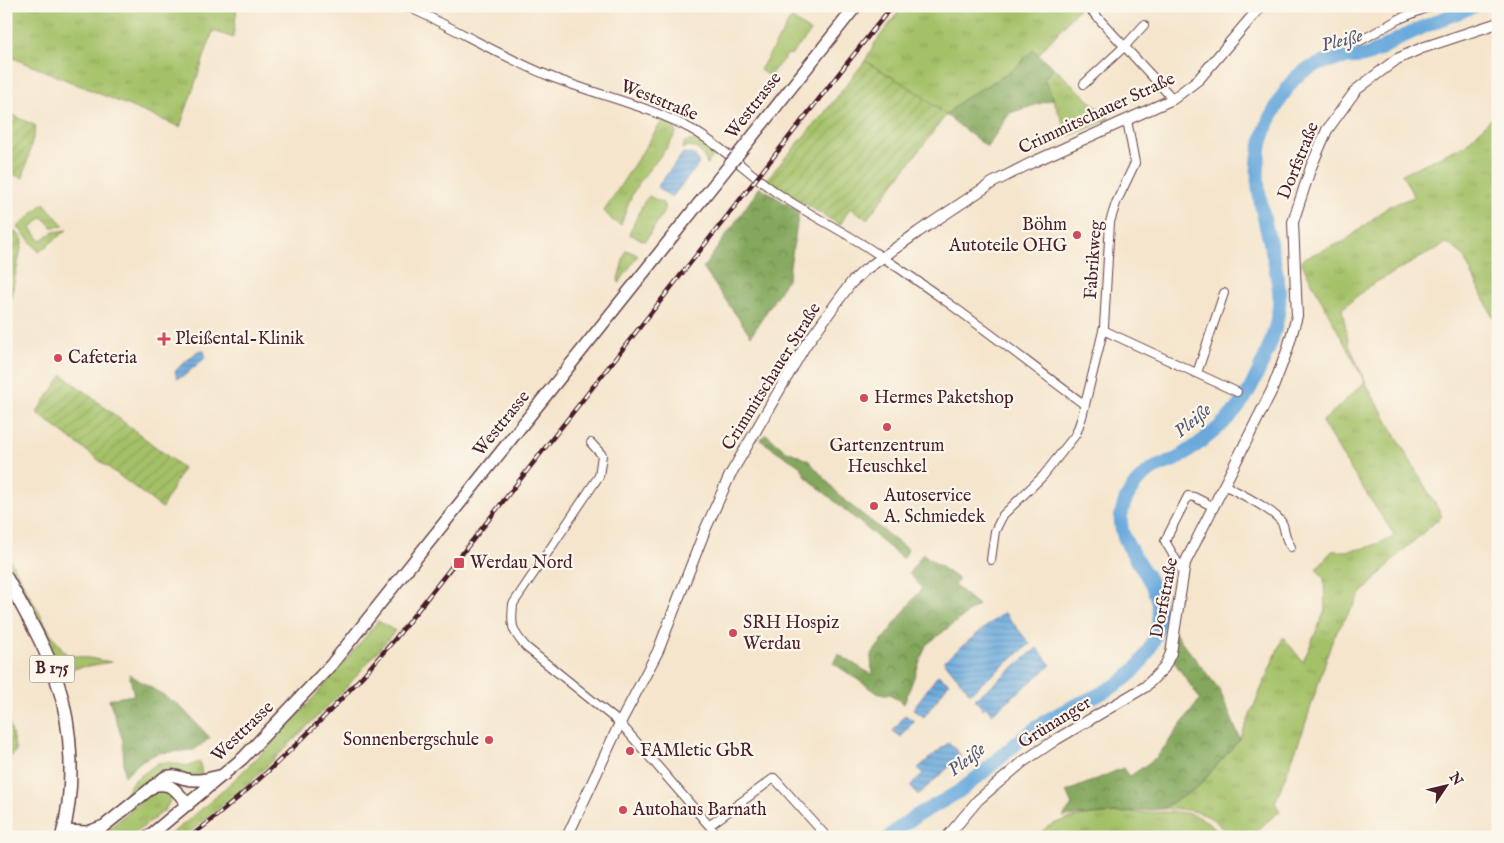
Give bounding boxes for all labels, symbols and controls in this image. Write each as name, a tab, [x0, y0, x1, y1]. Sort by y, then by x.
water label: Pleiße	[1319, 24, 1366, 58]
street label: Westtrasse	[721, 68, 787, 144]
street label: Crimmitschauer Straße	[1015, 68, 1179, 160]
street label: Weststraße	[617, 75, 701, 127]
street label: Dorfstraße	[1273, 119, 1325, 203]
place label: Böhm Autoteile OHG	[948, 214, 1068, 258]
street label: Fabrikweg	[1080, 219, 1108, 300]
marker: Böhm Autoteile OHG	[1071, 229, 1083, 241]
street label: Crimmitschauer Straße	[717, 299, 827, 455]
place label: Pleißental-Klinik	[175, 328, 305, 351]
marker: Pleißental-Klinik	[157, 332, 171, 346]
place label: Cafeteria	[68, 347, 137, 370]
marker: Cafeteria	[52, 352, 64, 364]
street label: Westtrasse	[468, 386, 536, 462]
place label: Hermes Paketshop	[874, 387, 1014, 410]
marker: Hermes Paketshop	[858, 392, 870, 404]
water label: Pleiße	[1169, 398, 1217, 444]
marker: Gartenzentrum Heuschkel	[881, 421, 893, 433]
place label: Gartenzentrum Heuschkel	[830, 435, 945, 479]
place label: Autoservice A. Schmiedek	[883, 485, 986, 529]
marker: Autoservice A. Schmiedek	[868, 500, 880, 512]
place label: Werdau Nord	[470, 552, 573, 575]
marker: Werdau Nord	[452, 556, 466, 570]
street label: Dorfstraße	[1146, 556, 1184, 640]
place label: SRH Hospiz Werdau	[743, 612, 839, 656]
marker: SRH Hospiz Werdau	[727, 627, 739, 639]
road number: B 175	[30, 656, 74, 682]
street label: Grünanger	[1014, 691, 1096, 754]
street label: Westtrasse	[207, 696, 279, 768]
place label: Sonnenbergschule	[343, 729, 479, 752]
marker: Sonnenbergschule	[483, 734, 495, 746]
water label: Pleiße	[943, 737, 991, 782]
place label: FAMletic GbR	[640, 740, 754, 763]
marker: FAMletic GbR	[624, 745, 636, 757]
north arrow	[1422, 760, 1472, 810]
text: N	[1444, 768, 1467, 789]
place label: Autohaus Barnath	[632, 799, 767, 822]
marker: Autohaus Barnath	[617, 804, 629, 816]

